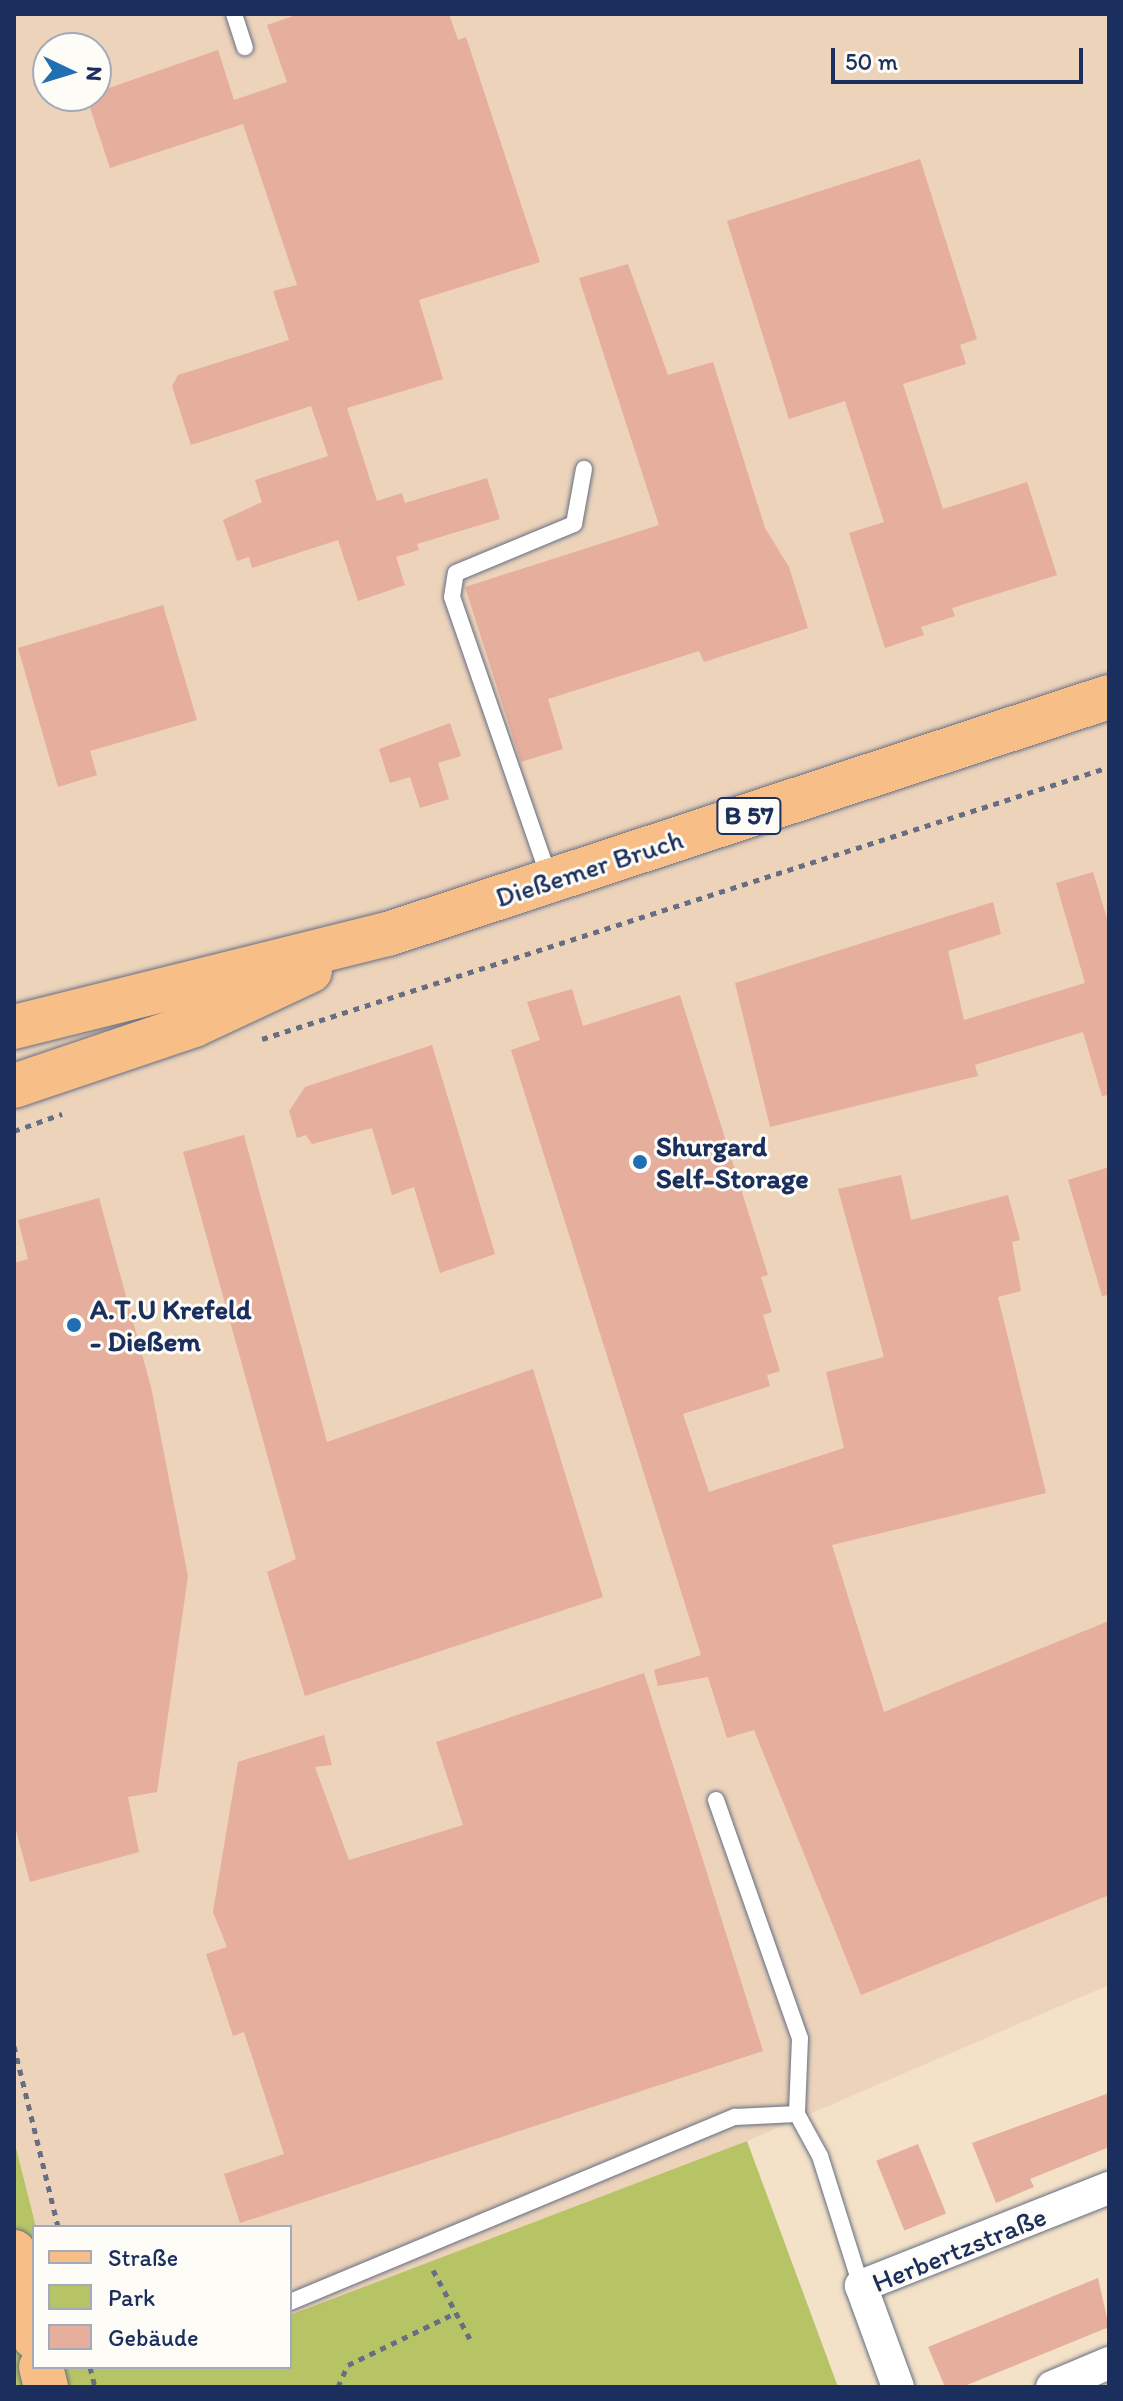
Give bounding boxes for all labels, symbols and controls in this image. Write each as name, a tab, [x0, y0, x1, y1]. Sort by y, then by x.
north arrow	[32, 32, 112, 112]
scale bar	[835, 32, 1087, 82]
text: 50 m	[845, 47, 898, 76]
text: N	[80, 65, 108, 82]
road number: B 57	[715, 794, 783, 838]
street label: Dießemer Bruch	[491, 822, 687, 914]
place label: Shurgard Self-Storage	[656, 1129, 809, 1195]
marker: Shurgard Self-Storage	[631, 1153, 649, 1171]
place label: A.T.U Krefeld - Dießem	[90, 1292, 252, 1358]
marker: A.T.U Krefeld - Dießem	[65, 1316, 83, 1334]
street label: Herbertzstraße	[867, 2199, 1051, 2299]
legend	[32, 2225, 292, 2369]
text: Straße	[108, 2243, 178, 2272]
text: Park	[108, 2283, 155, 2312]
text: Gebäude	[108, 2323, 199, 2352]

